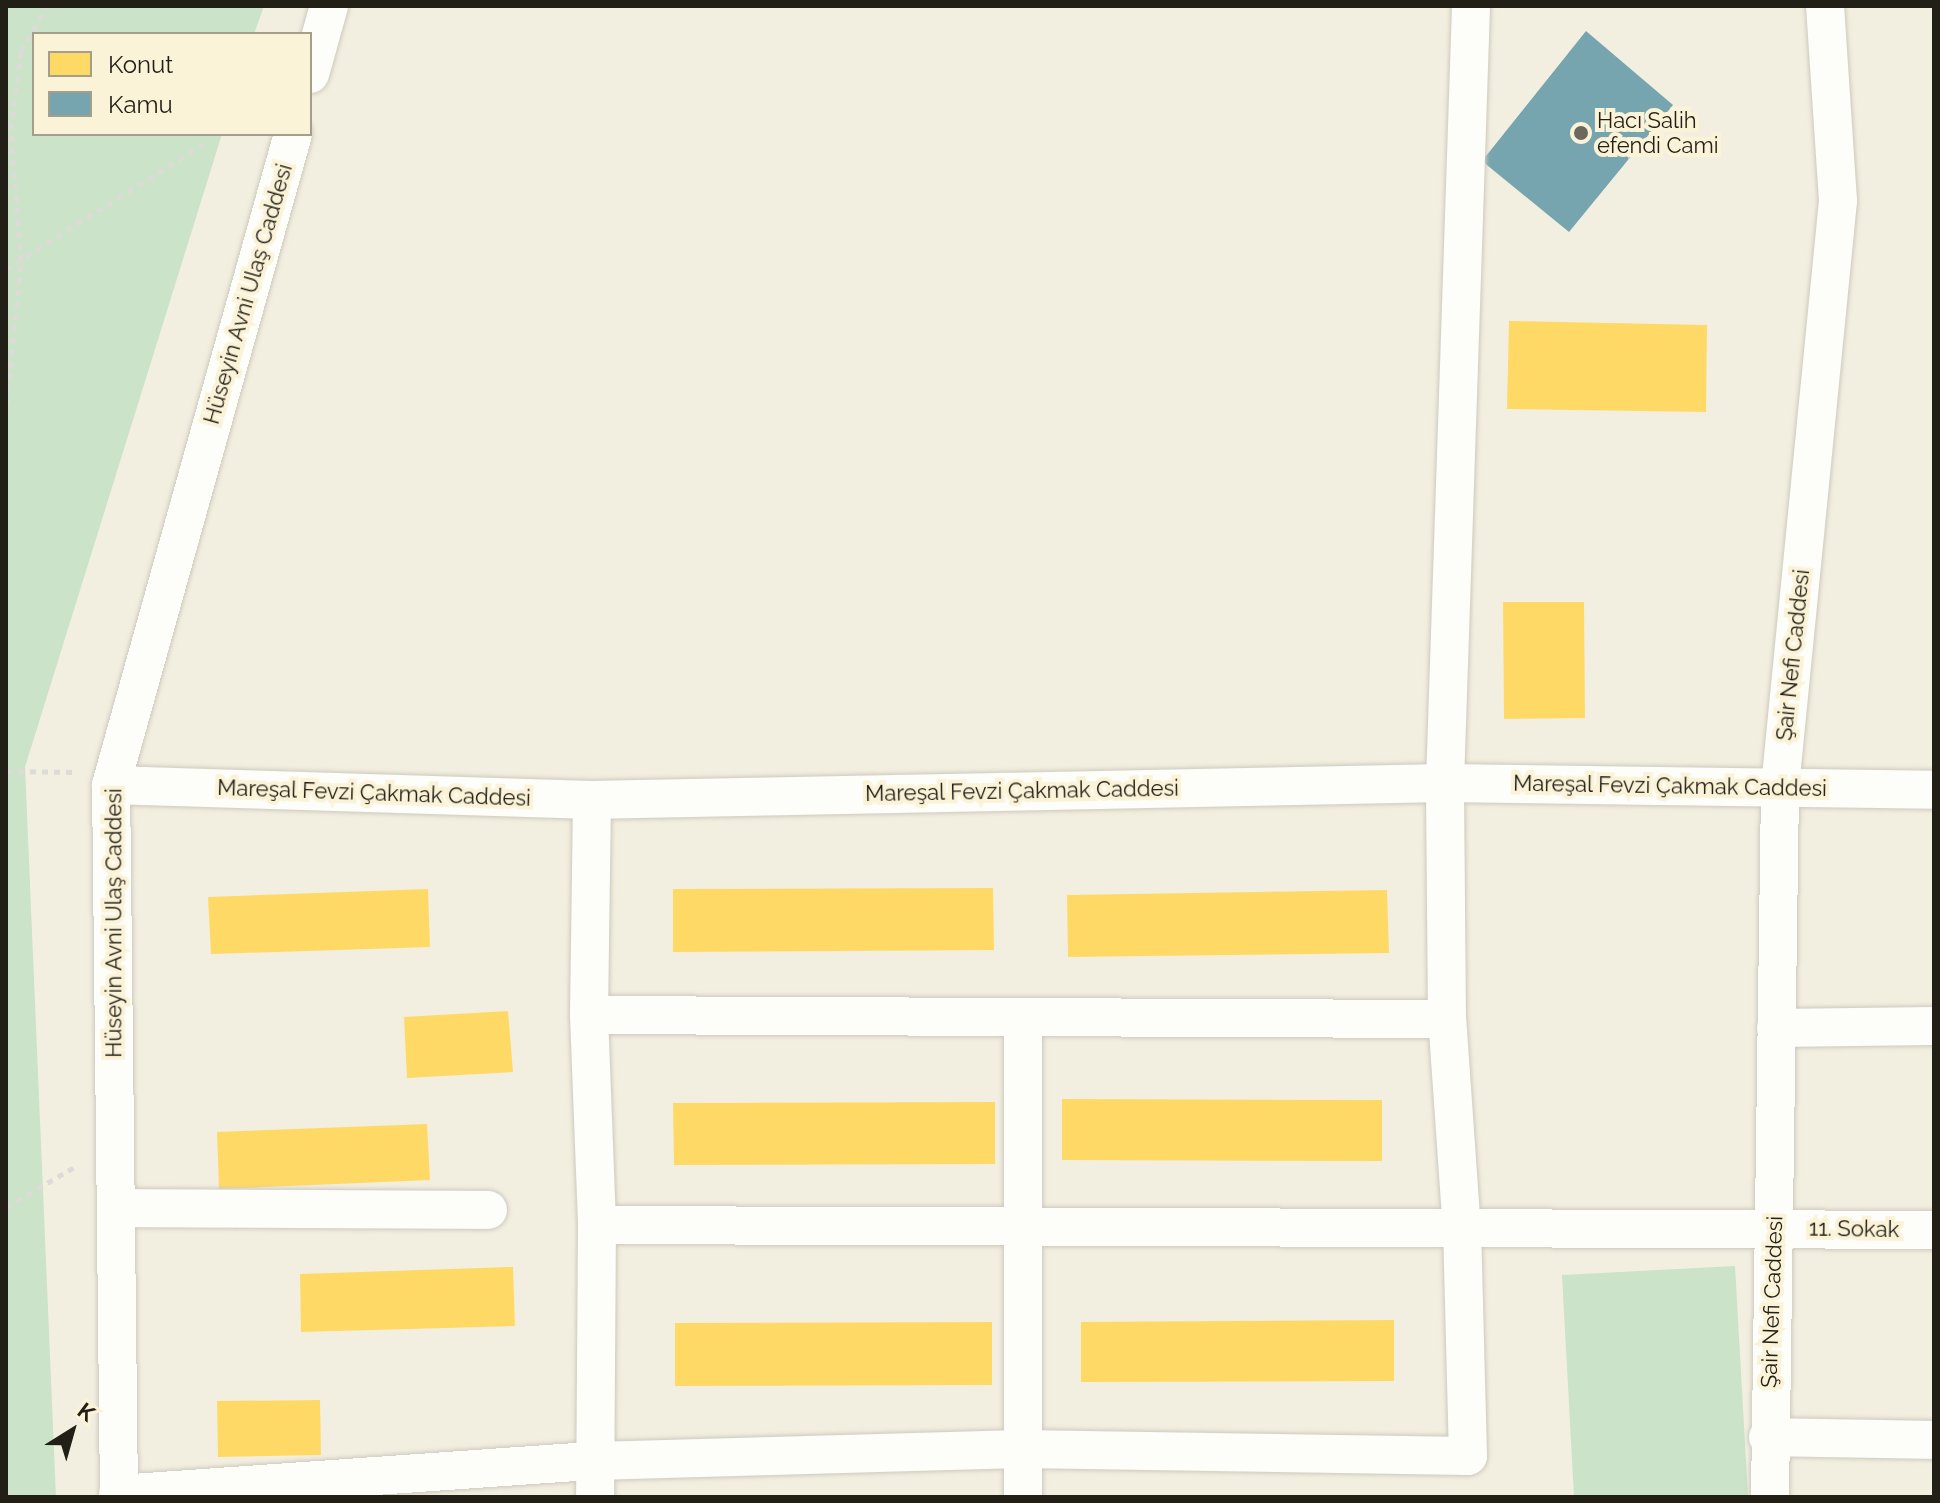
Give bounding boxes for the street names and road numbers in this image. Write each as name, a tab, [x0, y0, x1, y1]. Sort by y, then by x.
street label: Hüseyin Avni Ulaş Caddesi	[198, 160, 298, 428]
street label: Şair Nefi Caddesi	[1771, 568, 1815, 742]
street label: Mareşal Fevzi Çakmak Caddesi	[1513, 770, 1827, 802]
street label: Mareşal Fevzi Çakmak Caddesi	[216, 774, 532, 812]
street label: Mareşal Fevzi Çakmak Caddesi	[865, 775, 1179, 807]
street label: Hüseyin Avni Ulaş Caddesi	[101, 788, 127, 1058]
street label: Şair Nefi Caddesi	[1756, 1215, 1788, 1389]
street label: 11. Sokak	[1809, 1215, 1899, 1243]

